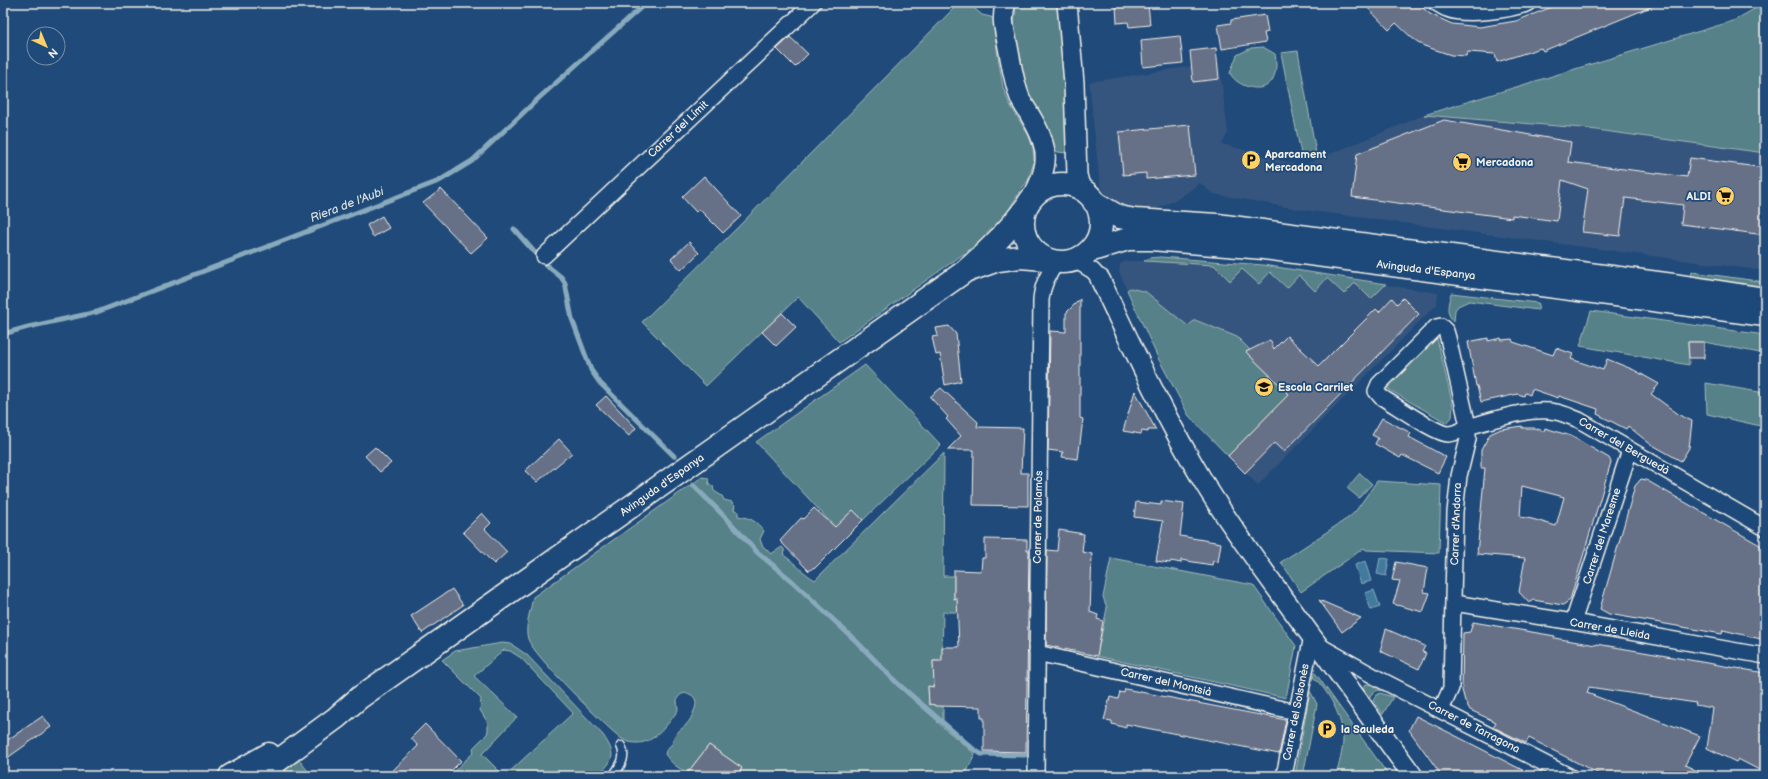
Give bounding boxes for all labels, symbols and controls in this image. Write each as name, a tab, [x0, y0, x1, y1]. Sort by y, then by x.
north arrow	[26, 26, 66, 66]
text: N	[45, 45, 60, 60]
street label: Carrer del Límit	[645, 97, 711, 160]
place label: Aparcament Mercadona	[1264, 148, 1326, 174]
parking icon: Aparcament Mercadona	[1240, 149, 1262, 171]
supermarket icon: Mercadona	[1451, 151, 1473, 173]
place label: Mercadona	[1476, 156, 1533, 169]
water label: Riera de l'Aubi	[308, 184, 387, 226]
supermarket icon: ALDI	[1714, 185, 1736, 207]
place label: ALDI	[1686, 190, 1711, 203]
street label: Avinguda d'Espanya	[1376, 257, 1476, 283]
school or university icon: Escola Carrilet	[1253, 376, 1275, 398]
place label: Escola Carrilet	[1278, 381, 1354, 394]
street label: Carrer del Berguedà	[1576, 415, 1672, 477]
street label: Avinguda d'Espanya	[617, 451, 707, 519]
street label: Carrer de Palamós	[1031, 470, 1045, 564]
street label: Carrer d'Andorra	[1448, 482, 1464, 566]
street label: Carrer del Maresme	[1580, 486, 1624, 586]
street label: Carrer de Lleida	[1569, 616, 1651, 642]
street label: Carrer del Solsonès	[1280, 662, 1312, 762]
street label: Carrer del Montsià	[1119, 665, 1213, 699]
street label: Carrer de Tarragona	[1426, 698, 1522, 756]
parking icon: la Sauleda	[1316, 718, 1338, 740]
place label: la Sauleda	[1341, 723, 1394, 736]

